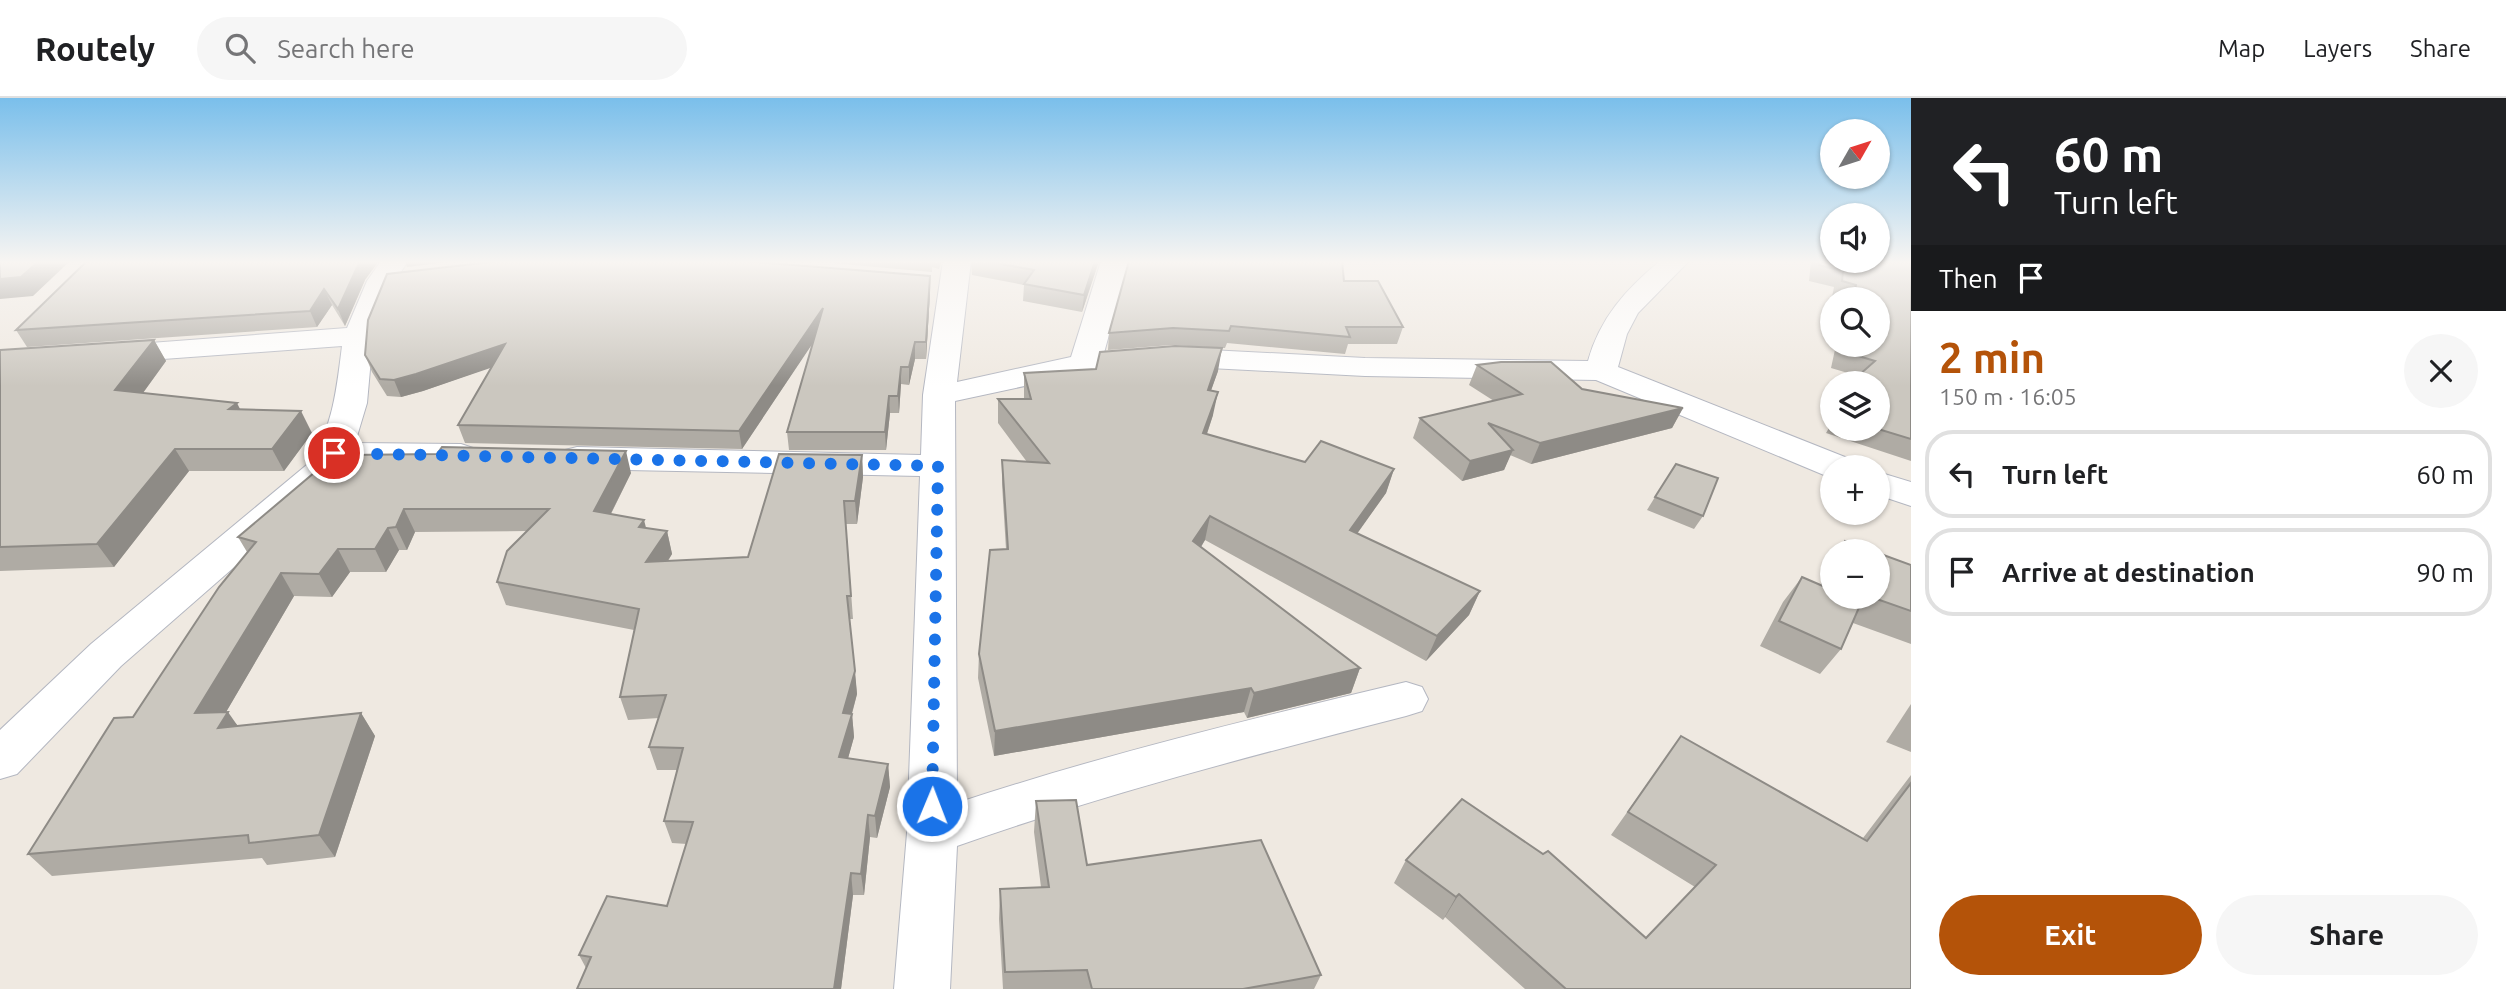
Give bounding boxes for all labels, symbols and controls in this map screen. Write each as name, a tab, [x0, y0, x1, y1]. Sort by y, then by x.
search box	[197, 17, 687, 80]
icon: search	[221, 29, 259, 67]
text: Routely	[35, 30, 155, 67]
text: Search here	[277, 34, 415, 63]
text: Map	[2218, 35, 2265, 62]
text: Layers	[2303, 35, 2372, 62]
text: Share	[2410, 35, 2471, 62]
north arrow	[1820, 119, 1890, 189]
map controls	[1820, 119, 1890, 609]
icon: left	[1939, 126, 2030, 217]
text: 60 m	[2054, 126, 2163, 181]
text: Turn left	[2054, 184, 2178, 220]
button: sound	[1820, 203, 1890, 273]
icon: arrive	[2012, 259, 2050, 297]
text: Then	[1939, 264, 1998, 293]
button: search	[1820, 287, 1890, 357]
text: 2 min	[1939, 334, 2045, 381]
button: close	[2404, 334, 2478, 408]
button: layers	[1820, 371, 1890, 441]
text: 150 m · 16:05	[1939, 384, 2077, 409]
pin	[304, 423, 364, 483]
icon: arrive	[315, 434, 353, 472]
button: +	[1820, 455, 1890, 525]
icon: left	[1943, 455, 1981, 493]
text: Turn left	[2002, 460, 2108, 489]
text: 60 m	[2416, 460, 2474, 489]
button: −	[1820, 539, 1890, 609]
icon: arrive	[1943, 553, 1981, 591]
text: Arrive at destination	[2002, 558, 2255, 587]
text: 90 m	[2416, 558, 2474, 587]
position arrow	[895, 769, 969, 843]
button: Exit	[1939, 895, 2202, 975]
button: Share	[2216, 895, 2478, 975]

